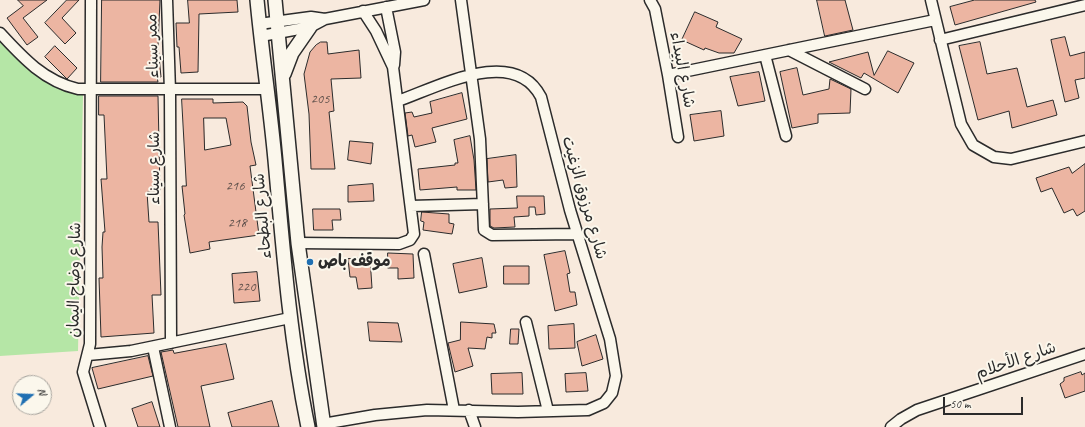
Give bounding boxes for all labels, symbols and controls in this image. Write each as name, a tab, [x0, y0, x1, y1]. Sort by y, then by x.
street label: ممر سيناء	[142, 13, 164, 79]
street label: شارع البيداء	[665, 30, 699, 110]
house number: 205	[311, 91, 329, 107]
street label: شارع سيناء	[145, 131, 165, 205]
street label: شارع مرزوق الزغيت	[557, 134, 611, 262]
street label: شارع البطحاء	[250, 172, 276, 260]
house number: 216	[226, 178, 244, 194]
house number: 218	[228, 215, 246, 231]
street label: شارع وضاح اليمان	[64, 222, 86, 338]
place label: موقف باص	[318, 252, 391, 272]
marker: موقف باص	[305, 257, 315, 267]
house number: 220	[237, 279, 255, 295]
street label: شارع الأحلام	[973, 338, 1059, 384]
north arrow	[12, 375, 52, 415]
text: N	[35, 386, 50, 397]
scale bar	[945, 389, 1025, 415]
text: 50 m	[950, 396, 970, 412]

